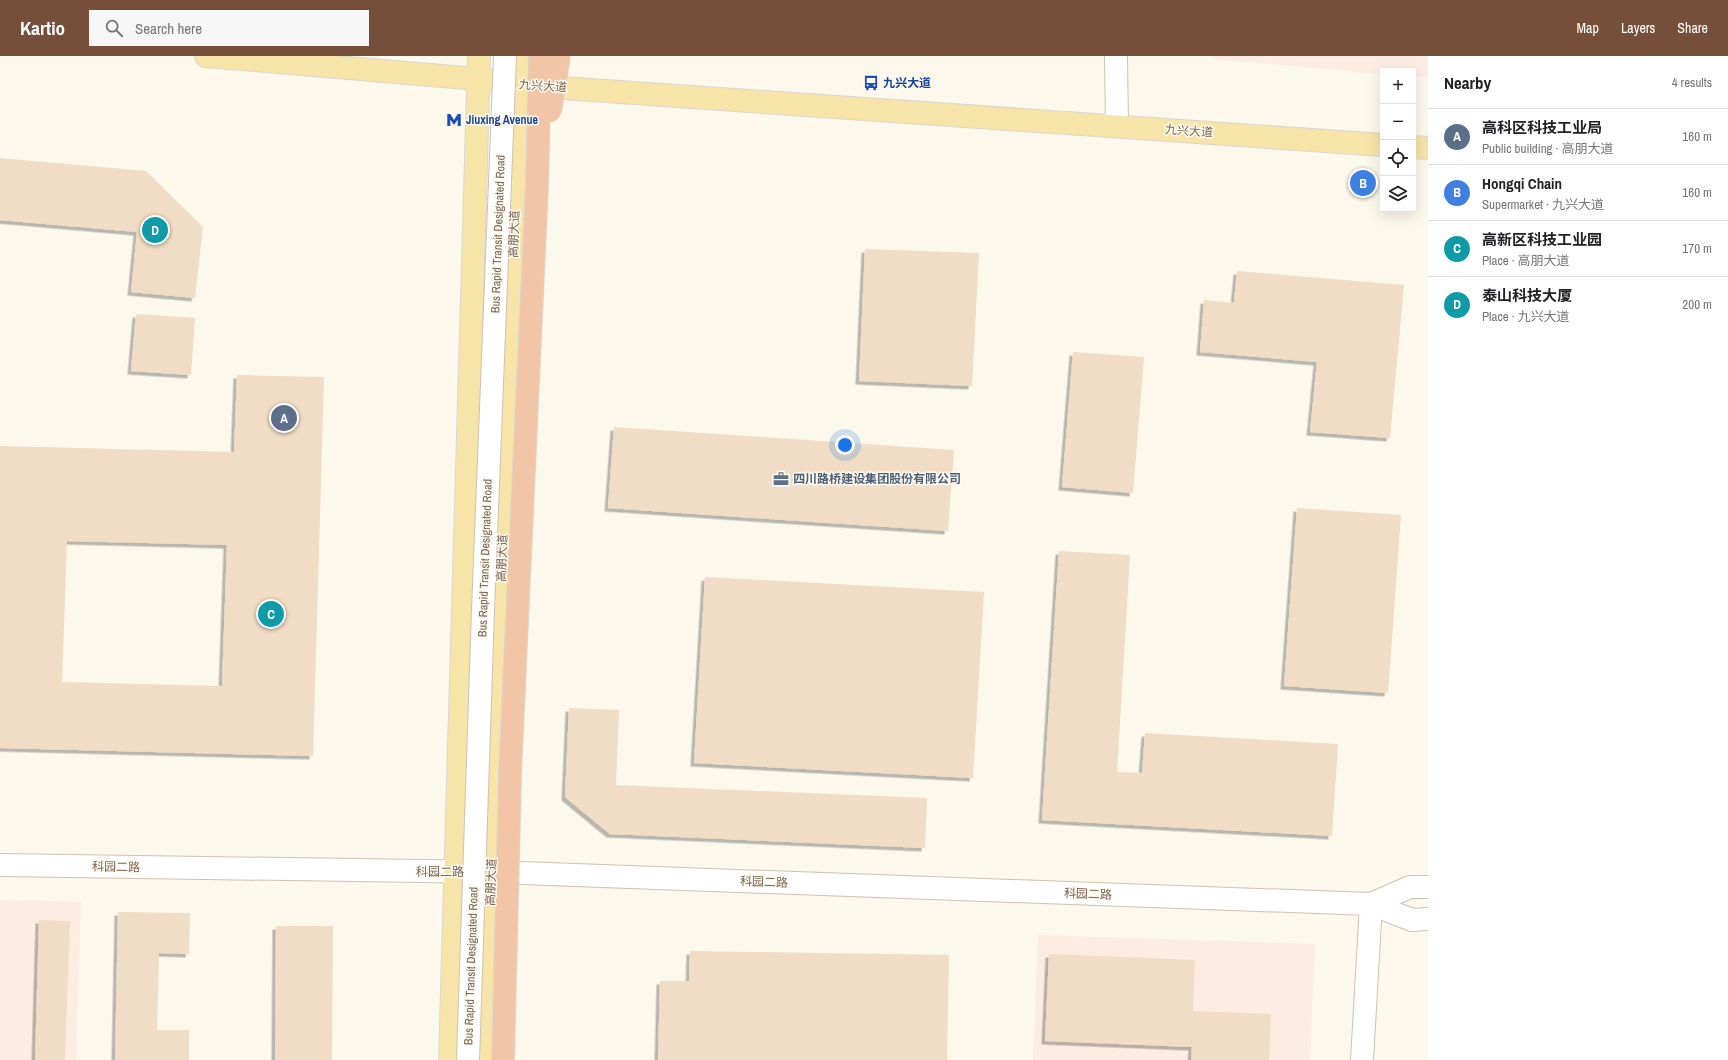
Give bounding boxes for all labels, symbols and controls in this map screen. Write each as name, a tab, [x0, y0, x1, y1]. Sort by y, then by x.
search box	[89, 10, 369, 46]
text: Kartio	[20, 15, 65, 41]
icon: search	[103, 17, 125, 39]
text: Search here	[135, 18, 202, 39]
text: Map	[1577, 19, 1599, 37]
text: Layers	[1621, 19, 1655, 37]
text: Share	[1677, 19, 1708, 37]
map controls	[1380, 68, 1416, 212]
button: +	[1380, 68, 1416, 104]
text: Nearby	[1444, 71, 1491, 94]
bus stop icon: 九兴大道	[862, 74, 880, 92]
text: 4 results	[1672, 74, 1712, 91]
place label: 九兴大道	[883, 75, 931, 91]
street label: 九兴大道	[518, 76, 568, 96]
button: −	[1380, 104, 1416, 140]
metro station icon: Jiuxing Avenue	[445, 111, 463, 129]
place label: Jiuxing Avenue	[466, 112, 539, 128]
text: 高科区科技工业局	[1482, 117, 1602, 138]
street label: 九兴大道	[1164, 121, 1214, 141]
text: A	[1453, 128, 1461, 145]
text: 160 m	[1682, 128, 1712, 145]
button: locate	[1380, 140, 1416, 176]
text: Public building · 高朋大道	[1482, 140, 1613, 157]
street label: Bus Rapid Transit Designated Road	[487, 155, 509, 313]
pin: B	[1350, 168, 1376, 198]
text: Hongqi Chain	[1482, 173, 1562, 194]
button: layers	[1380, 176, 1416, 212]
text: B	[1453, 184, 1461, 201]
text: 160 m	[1682, 184, 1712, 201]
text: Supermarket · 九兴大道	[1482, 196, 1604, 213]
street label: 高朋大道	[505, 210, 523, 258]
pin: D	[142, 215, 168, 245]
text: 高新区科技工业园	[1482, 229, 1602, 250]
text: C	[1453, 240, 1461, 257]
text: 170 m	[1682, 240, 1712, 257]
text: Place · 高朋大道	[1482, 252, 1570, 269]
text: 泰山科技大厦	[1482, 285, 1572, 306]
text: D	[1453, 296, 1461, 313]
text: 200 m	[1682, 296, 1712, 313]
text: Place · 九兴大道	[1482, 308, 1570, 325]
pin: A	[271, 403, 297, 433]
your location	[835, 435, 855, 455]
office icon: 四川路桥建设集团股份有限公司	[772, 470, 790, 488]
place label: 四川路桥建设集团股份有限公司	[793, 471, 961, 487]
street label: Bus Rapid Transit Designated Road	[474, 479, 496, 637]
street label: 高朋大道	[493, 534, 511, 582]
pin: C	[258, 599, 284, 629]
street label: 高朋大道	[482, 858, 500, 906]
street label: 科园二路	[92, 859, 140, 875]
street label: 科园二路	[416, 864, 464, 880]
street label: 科园二路	[740, 873, 788, 891]
street label: 科园二路	[1064, 885, 1112, 903]
street label: Bus Rapid Transit Designated Road	[460, 887, 482, 1045]

